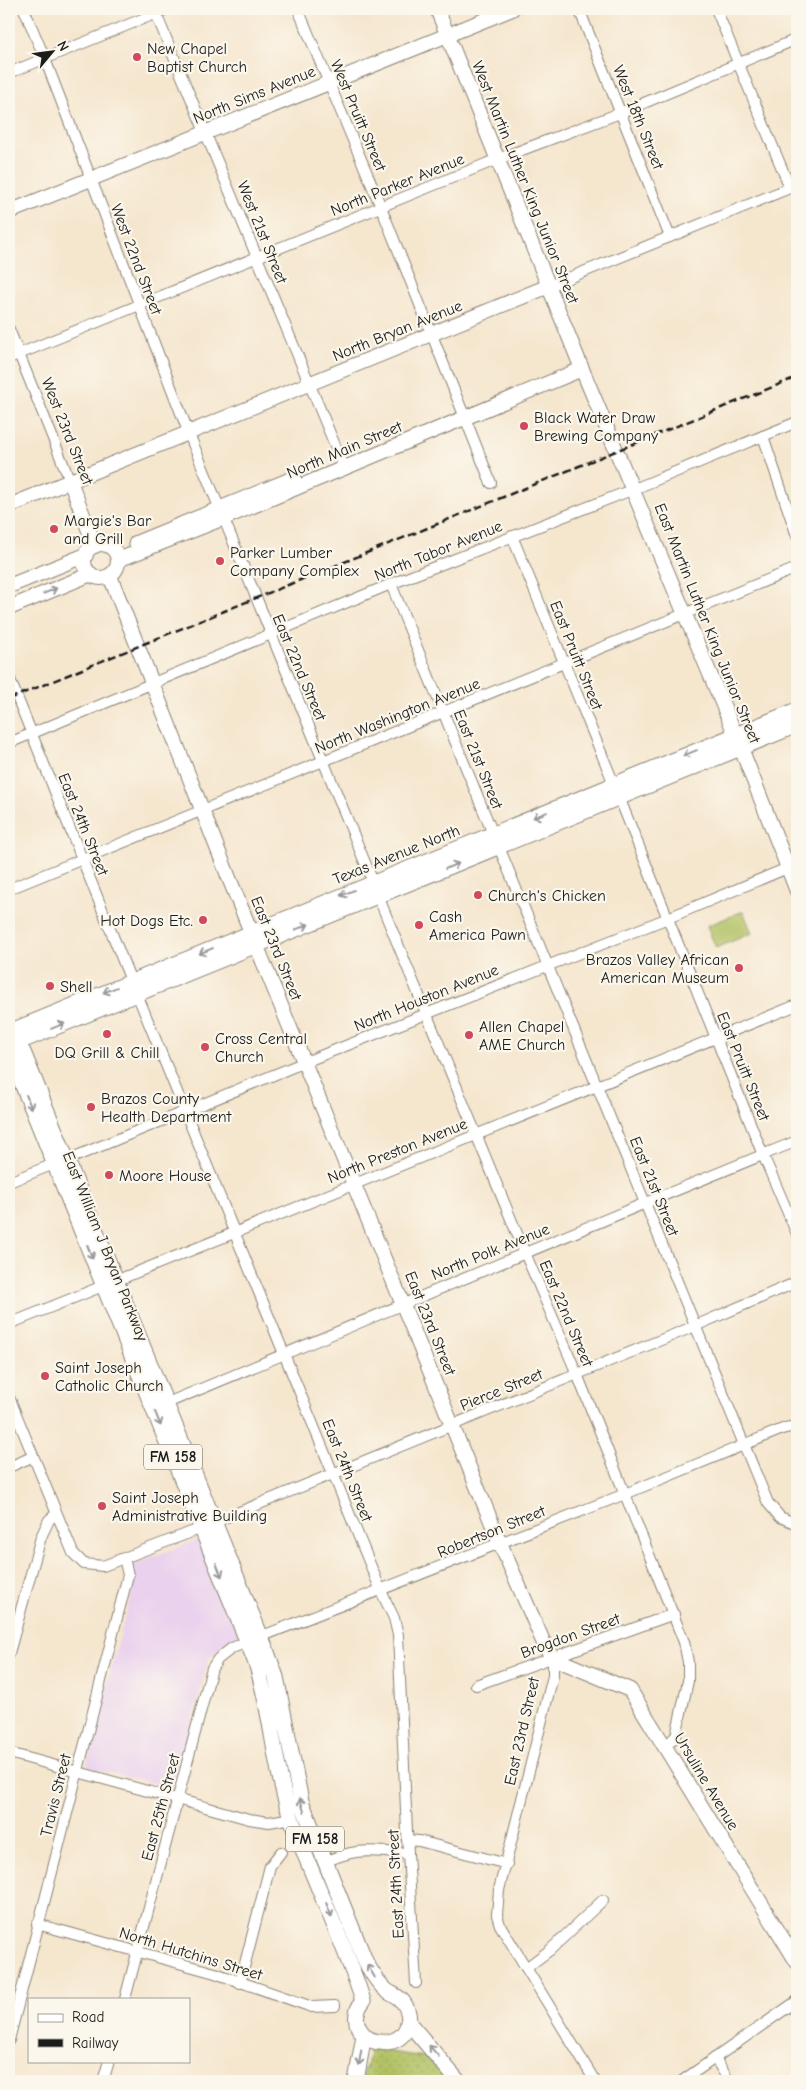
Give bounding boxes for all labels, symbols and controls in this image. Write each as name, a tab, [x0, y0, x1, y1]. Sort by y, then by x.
north arrow	[28, 28, 78, 78]
text: N	[53, 38, 73, 54]
place label: New Chapel Baptist Church	[147, 40, 247, 76]
marker: New Chapel Baptist Church	[131, 51, 143, 63]
street label: West Pruitt Street	[327, 57, 390, 174]
street label: West Martin Luther King Junior Street	[468, 58, 582, 307]
street label: North Sims Avenue	[191, 62, 318, 128]
street label: West 18th Street	[609, 63, 667, 172]
street label: North Parker Avenue	[328, 150, 467, 220]
street label: West 21st Street	[233, 179, 291, 287]
street label: West 22nd Street	[107, 202, 166, 318]
street label: North Bryan Avenue	[330, 297, 465, 365]
street label: West 23rd Street	[37, 375, 97, 488]
place label: Black Water Draw Brewing Company	[534, 409, 659, 445]
street label: North Main Street	[284, 417, 405, 482]
marker: Black Water Draw Brewing Company	[518, 420, 530, 432]
street label: East Martin Luther King Junior Street	[651, 501, 764, 746]
place label: Margie's Bar and Grill	[64, 512, 152, 548]
street label: North Tabor Avenue	[372, 517, 505, 585]
marker: Margie's Bar and Grill	[48, 523, 60, 535]
place label: Parker Lumber Company Complex	[230, 544, 359, 580]
marker: Parker Lumber Company Complex	[214, 555, 226, 567]
one-way arrow	[42, 586, 57, 596]
street label: East Pruitt Street	[546, 598, 606, 713]
street label: East 22nd Street	[269, 611, 330, 724]
street label: North Washington Avenue	[312, 675, 483, 757]
street label: East 21st Street	[450, 707, 506, 812]
one-way arrow	[683, 749, 698, 759]
street label: East 24th Street	[54, 770, 112, 879]
one-way arrow	[533, 811, 548, 820]
street label: Texas Avenue North	[330, 821, 462, 889]
one-way arrow	[445, 860, 460, 869]
place label: Church's Chicken	[488, 887, 606, 905]
one-way arrow	[340, 889, 355, 898]
marker: Church's Chicken	[472, 889, 484, 901]
street label: East 23rd Street	[247, 894, 305, 1003]
place label: Cash America Pawn	[429, 908, 526, 944]
place label: Hot Dogs Etc.	[100, 912, 193, 930]
marker: Hot Dogs Etc.	[197, 914, 209, 926]
marker: Cash America Pawn	[413, 919, 425, 931]
one-way arrow	[294, 921, 309, 931]
one-way arrow	[199, 947, 214, 956]
place label: Brazos Valley African American Museum	[586, 951, 729, 987]
street label: North Houston Avenue	[352, 961, 501, 1035]
marker: Brazos Valley African American Museum	[733, 962, 745, 974]
place label: Shell	[60, 978, 92, 996]
marker: Shell	[44, 980, 56, 992]
one-way arrow	[103, 986, 119, 995]
street label: East Pruitt Street	[713, 1009, 773, 1124]
place label: Allen Chapel AME Church	[479, 1018, 565, 1054]
one-way arrow	[50, 1020, 65, 1030]
marker: DQ Grill & Chill	[101, 1028, 113, 1040]
marker: Allen Chapel AME Church	[463, 1029, 475, 1041]
place label: Cross Central Church	[215, 1030, 307, 1066]
marker: Cross Central Church	[199, 1041, 211, 1053]
place label: DQ Grill & Chill	[54, 1044, 160, 1062]
place label: Brazos County Health Department	[101, 1090, 232, 1126]
one-way arrow	[25, 1094, 34, 1109]
marker: Brazos County Health Department	[85, 1101, 97, 1113]
street label: North Preston Avenue	[325, 1115, 470, 1187]
street label: East 21st Street	[626, 1134, 682, 1239]
street label: East William J Bryan Parkway	[59, 1149, 152, 1345]
place label: Moore House	[119, 1167, 212, 1185]
marker: Moore House	[103, 1169, 115, 1181]
street label: North Polk Avenue	[429, 1220, 552, 1284]
one-way arrow	[86, 1244, 96, 1259]
street label: East 22nd Street	[536, 1257, 597, 1370]
street label: East 23rd Street	[401, 1269, 459, 1378]
place label: Saint Joseph Catholic Church	[55, 1359, 164, 1395]
street label: Pierce Street	[457, 1365, 546, 1415]
marker: Saint Joseph Catholic Church	[39, 1370, 51, 1382]
one-way arrow	[154, 1411, 163, 1426]
street label: East 24th Street	[318, 1416, 376, 1525]
road number: FM 158	[144, 1444, 202, 1470]
place label: Saint Joseph Administrative Building	[112, 1489, 267, 1525]
marker: Saint Joseph Administrative Building	[96, 1500, 108, 1512]
street label: Robertson Street	[435, 1502, 548, 1562]
one-way arrow	[215, 1562, 224, 1577]
street label: Brogdon Street	[518, 1610, 623, 1662]
street label: East 23rd Street	[501, 1675, 543, 1787]
street label: Ursuline Avenue	[670, 1730, 742, 1833]
street label: Travis Street	[37, 1751, 75, 1839]
street label: East 25th Street	[138, 1751, 184, 1863]
one-way arrow	[297, 1797, 307, 1813]
road number: FM 158	[286, 1826, 344, 1852]
street label: East 24th Street	[384, 1829, 408, 1939]
one-way arrow	[324, 1902, 334, 1917]
street label: North Hutchins Street	[117, 1924, 265, 1984]
one-way arrow	[366, 1965, 376, 1979]
legend	[28, 1998, 190, 2062]
text: Road	[72, 2008, 104, 2026]
text: Railway	[72, 2034, 119, 2052]
one-way arrow	[428, 2045, 440, 2058]
one-way arrow	[355, 2050, 365, 2066]

